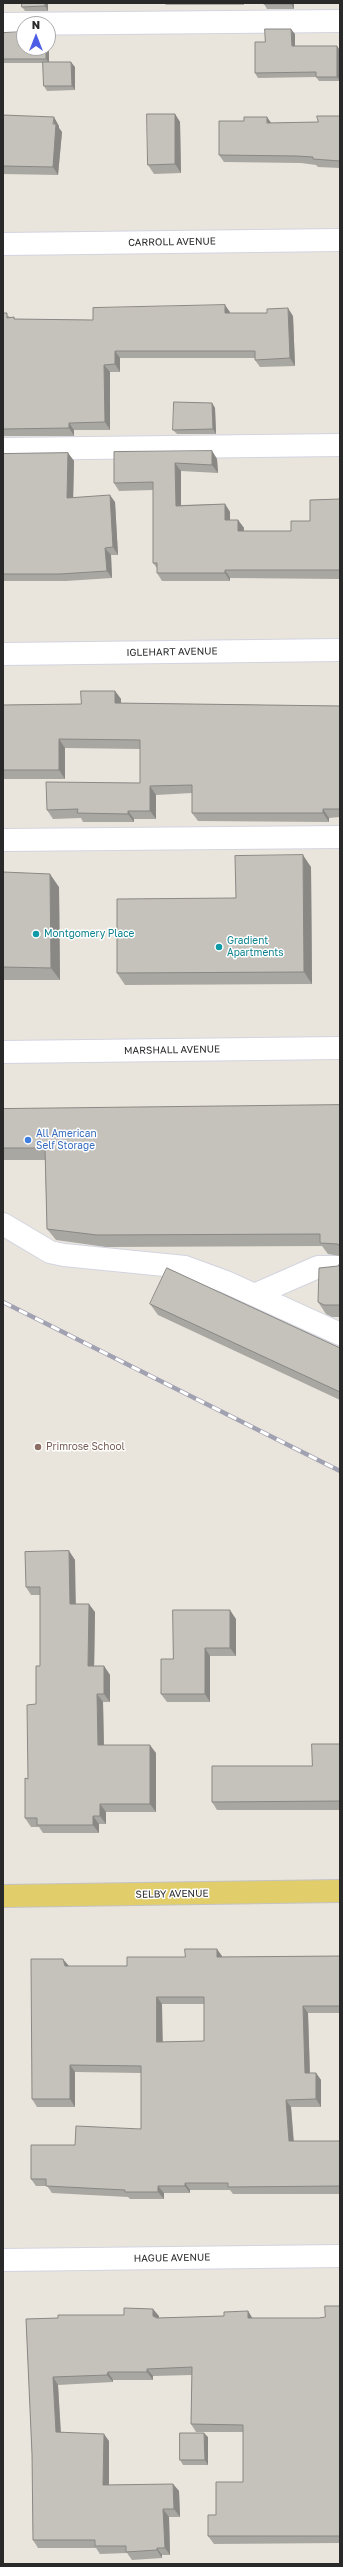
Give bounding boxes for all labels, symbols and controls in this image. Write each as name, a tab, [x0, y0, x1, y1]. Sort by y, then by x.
north arrow	[16, 16, 56, 56]
text: N	[32, 18, 40, 31]
street label: CARROLL AVENUE	[128, 235, 216, 249]
street label: IGLEHART AVENUE	[126, 645, 218, 659]
place label: Montgomery Place	[44, 928, 134, 940]
marker: Montgomery Place	[31, 929, 41, 939]
place label: Gradient Apartments	[227, 935, 284, 958]
marker: Gradient Apartments	[214, 942, 224, 952]
street label: MARSHALL AVENUE	[124, 1043, 220, 1057]
place label: All American Self Storage	[36, 1128, 97, 1152]
marker: All American Self Storage	[23, 1135, 33, 1145]
place label: Primrose School	[46, 1441, 125, 1453]
marker: Primrose School	[33, 1442, 43, 1452]
street label: SELBY AVENUE	[135, 1887, 209, 1901]
street label: HAGUE AVENUE	[134, 2251, 210, 2265]

